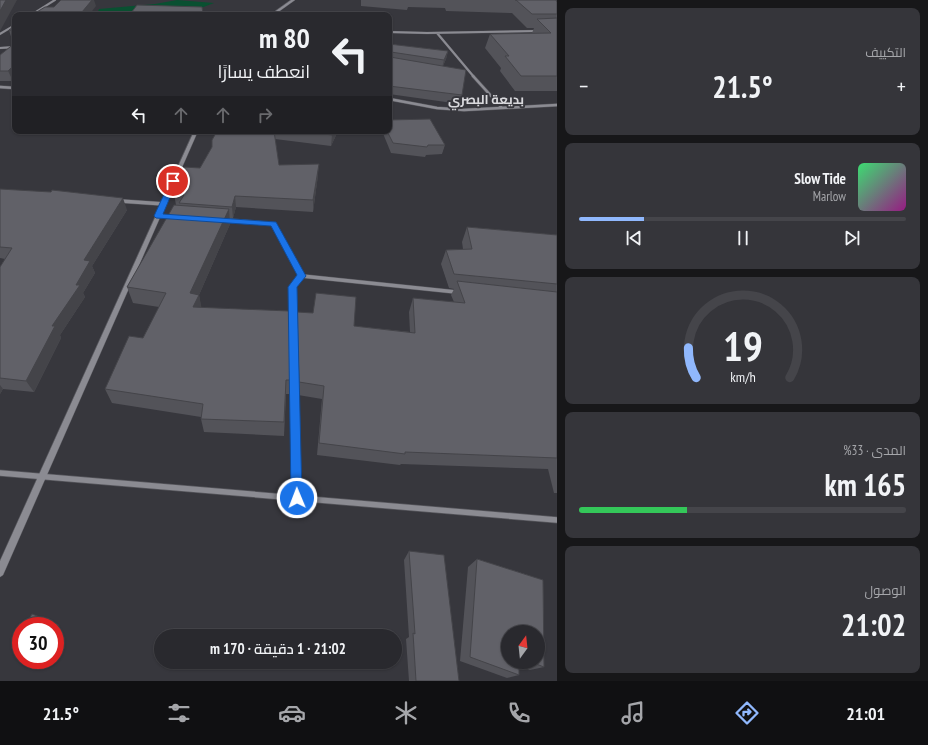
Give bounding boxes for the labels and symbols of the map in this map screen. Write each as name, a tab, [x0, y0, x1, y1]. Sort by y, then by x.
district label: بديعة البصري	[448, 91, 524, 111]
pin	[156, 164, 190, 198]
position arrow	[276, 477, 318, 519]
speed limit sign: 30	[12, 617, 64, 669]
north arrow	[501, 625, 545, 669]

